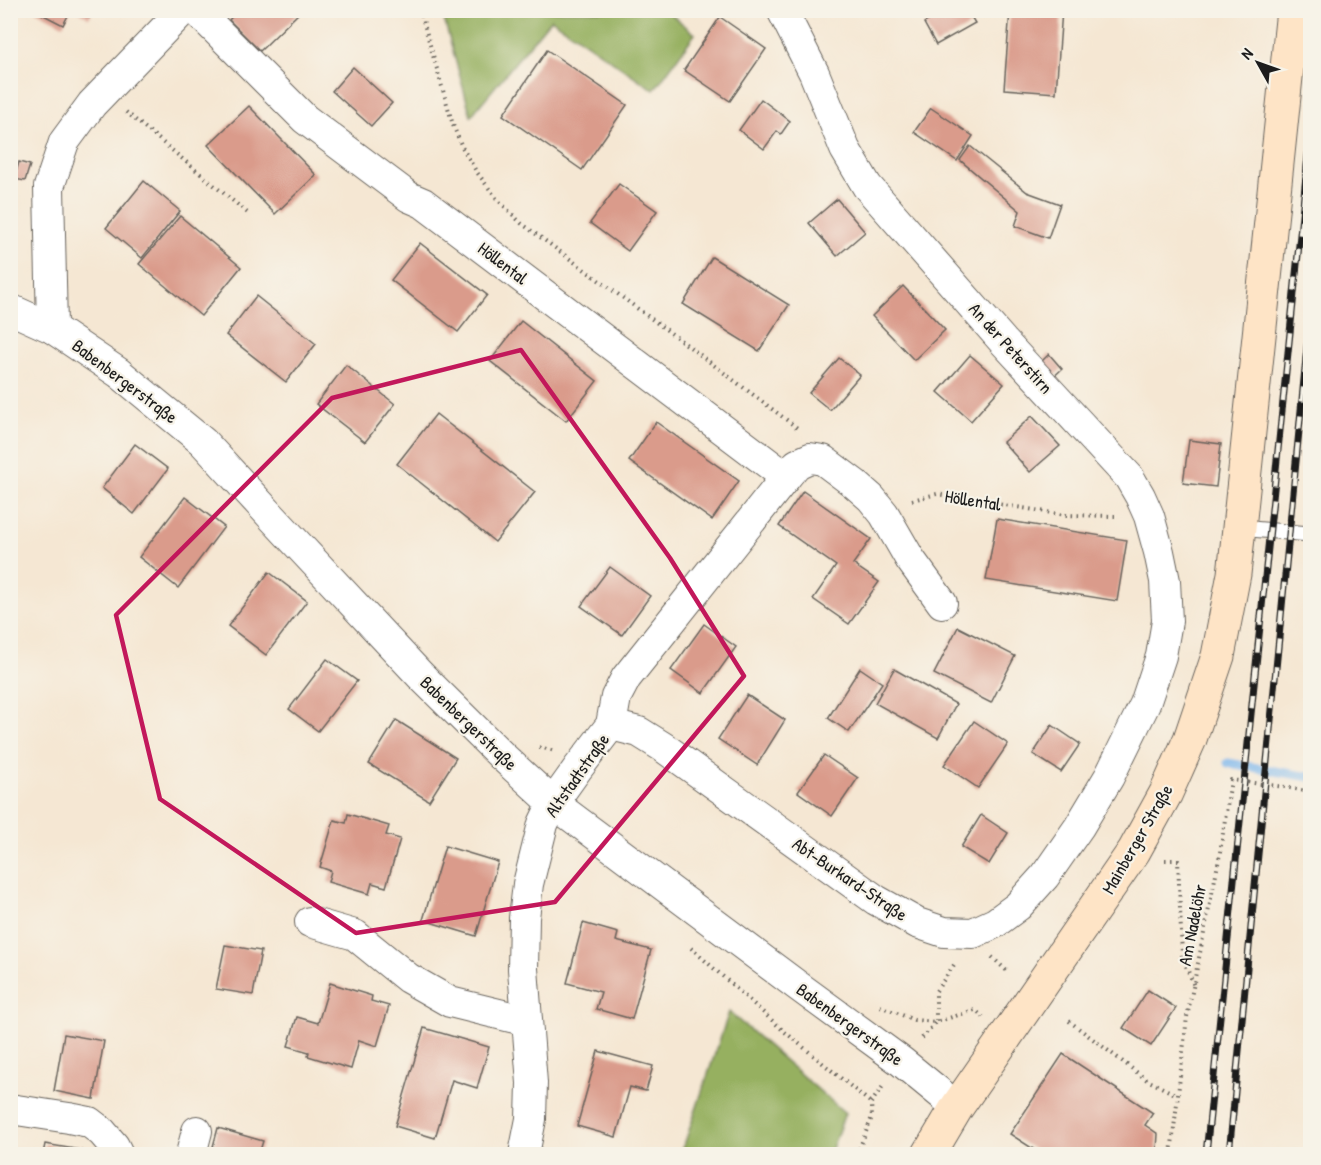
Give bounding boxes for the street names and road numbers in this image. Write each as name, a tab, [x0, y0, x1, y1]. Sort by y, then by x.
street label: Höllental	[473, 236, 533, 290]
street label: An der Peterstirn	[963, 297, 1059, 399]
street label: Babenbergerstraße	[67, 333, 183, 429]
street label: Höllental	[943, 483, 1003, 517]
street label: Babenbergerstraße	[415, 670, 523, 776]
street label: Altstadtstraße	[539, 728, 615, 822]
street label: Mainberger Straße	[1095, 780, 1179, 898]
street label: Abt-Burkard-Straße	[788, 831, 912, 927]
street label: Am Nadelöhr	[1172, 882, 1212, 968]
street label: Babenbergerstraße	[792, 977, 908, 1071]

